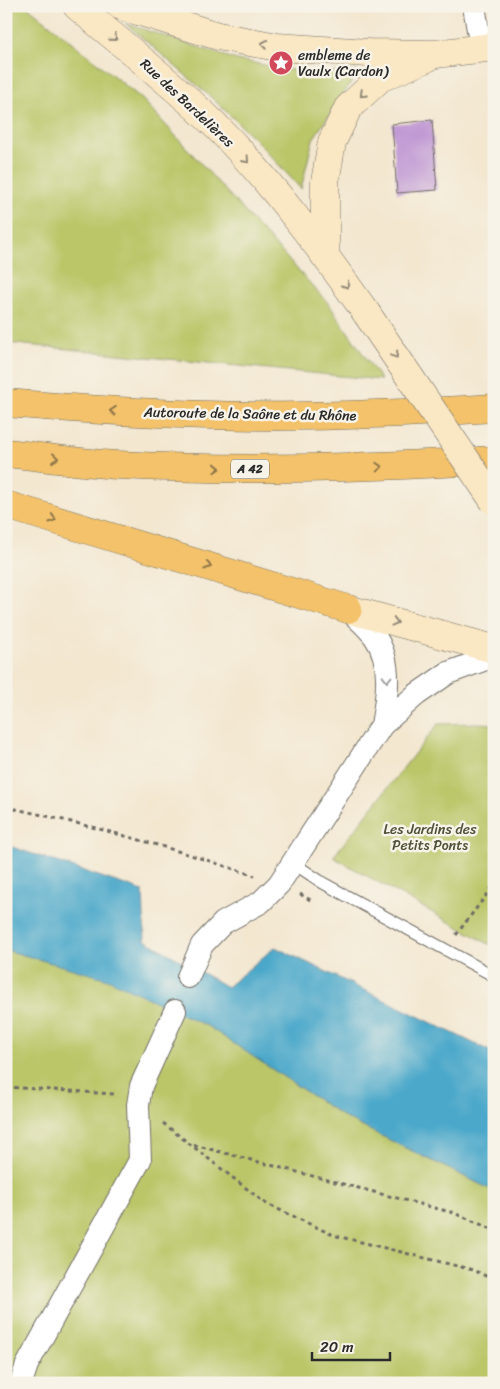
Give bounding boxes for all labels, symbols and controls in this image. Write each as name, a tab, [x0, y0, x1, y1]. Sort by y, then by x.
one-way arrow	[109, 32, 118, 41]
one-way arrow	[260, 40, 269, 50]
place label: embleme de Vaulx (Cardon)	[298, 43, 389, 84]
place icon: embleme de Vaulx (Cardon)	[268, 50, 294, 76]
street label: Rue des Bardelières	[134, 52, 240, 154]
one-way arrow	[359, 88, 368, 97]
one-way arrow	[240, 154, 249, 163]
one-way arrow	[340, 279, 349, 289]
one-way arrow	[389, 349, 398, 359]
street label: Autoroute de la Saône et du Rhône	[142, 400, 357, 428]
one-way arrow	[109, 406, 117, 417]
one-way arrow	[51, 452, 59, 463]
road number: A 42	[231, 459, 269, 478]
one-way arrow	[376, 461, 384, 472]
one-way arrow	[214, 463, 221, 473]
one-way arrow	[48, 513, 57, 523]
one-way arrow	[204, 561, 212, 571]
one-way arrow	[390, 616, 399, 627]
one-way arrow	[382, 676, 393, 684]
park label: Les Jardins des Petits Ponts	[384, 817, 477, 858]
scale bar	[312, 1329, 390, 1361]
text: 20 m	[320, 1334, 354, 1360]

